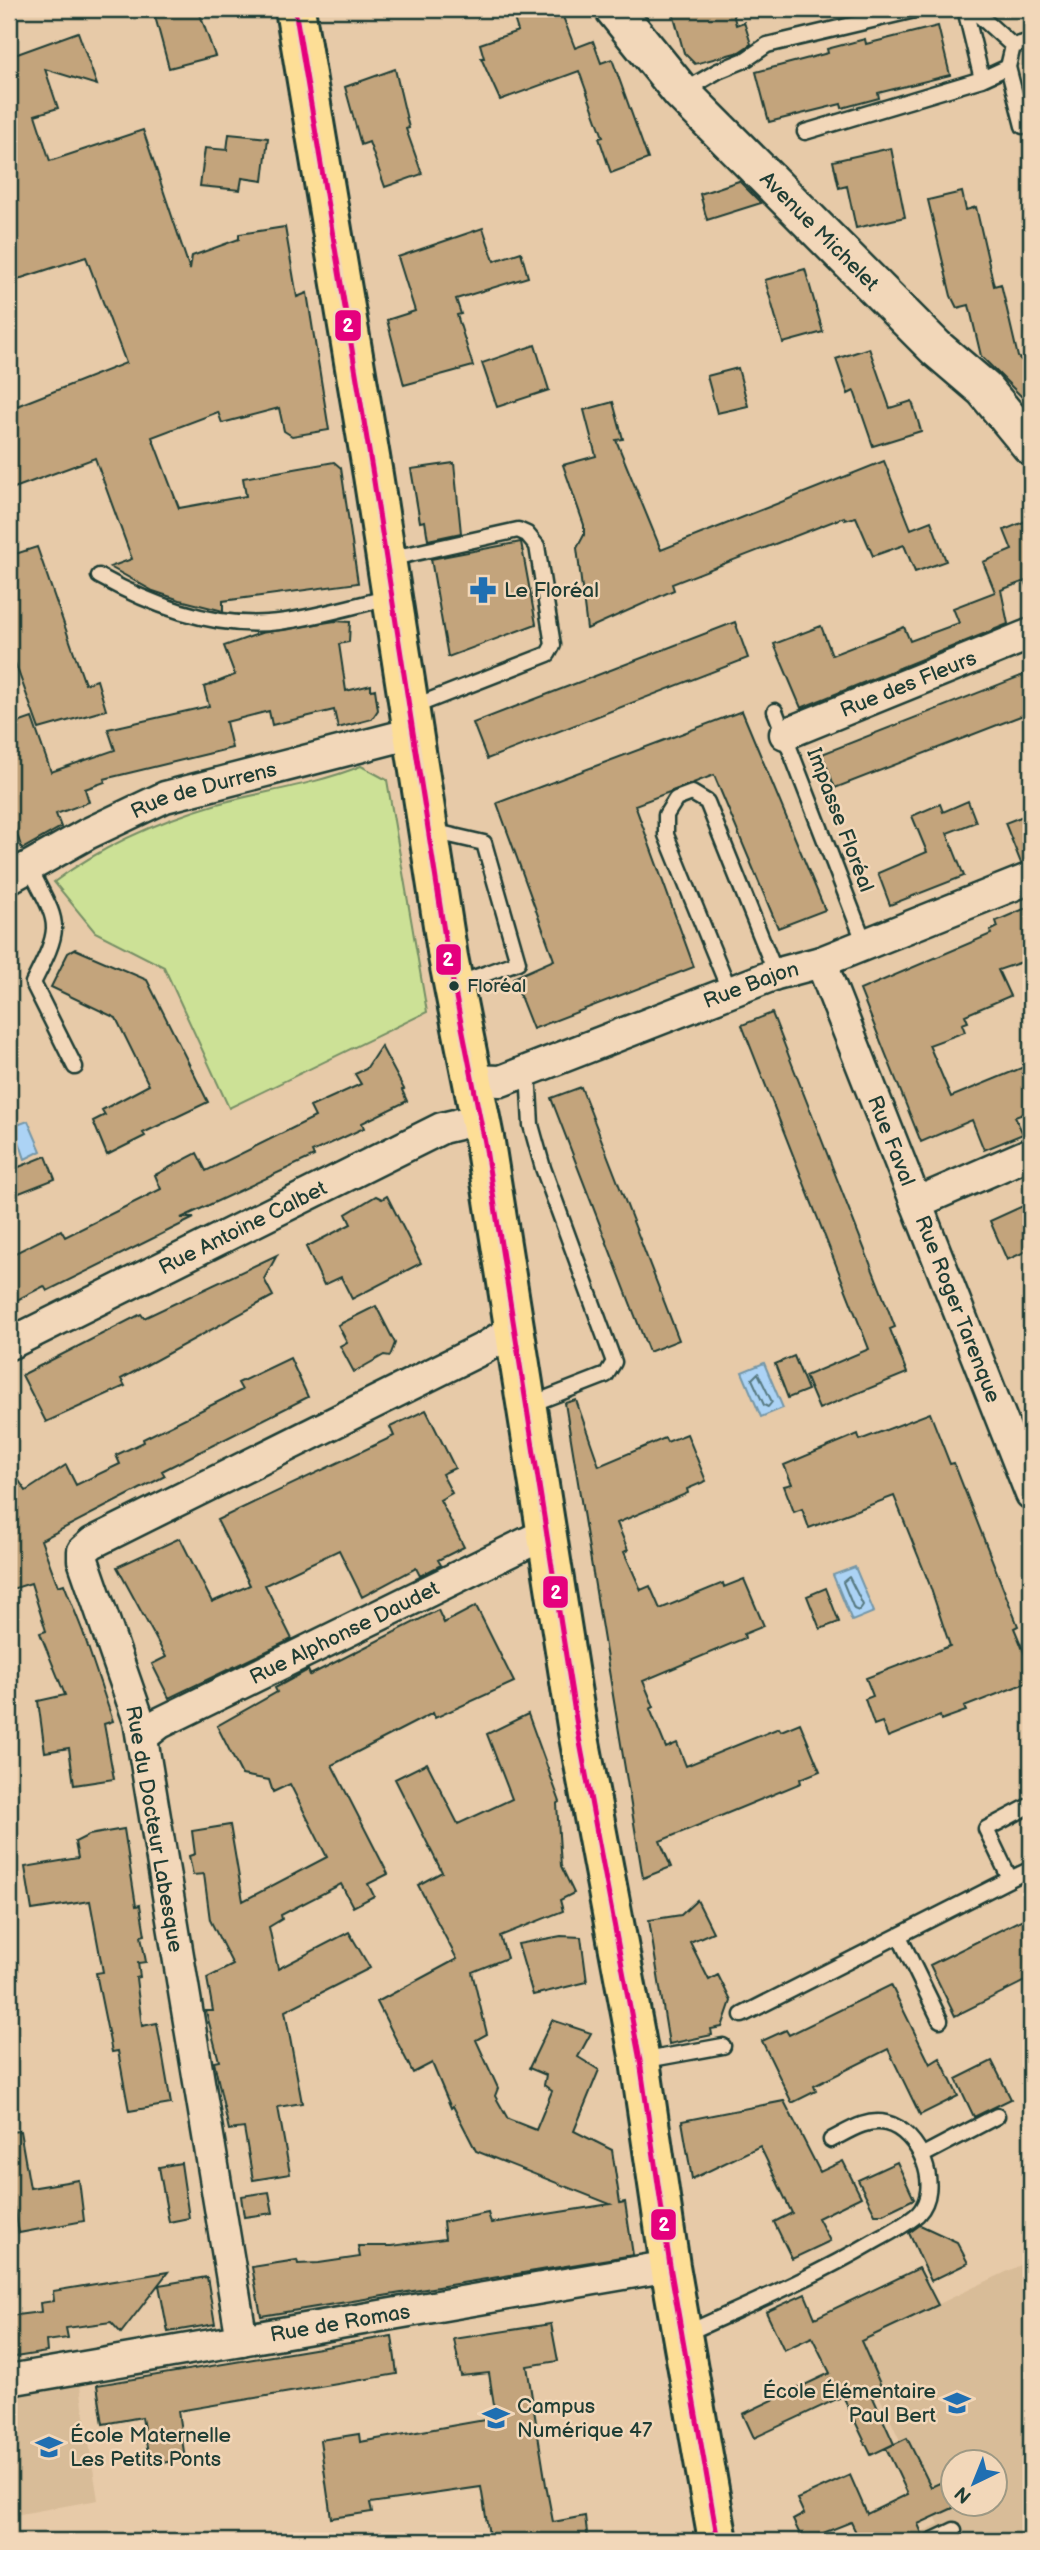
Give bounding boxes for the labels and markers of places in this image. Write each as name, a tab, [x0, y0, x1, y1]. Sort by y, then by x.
pharmacy icon: Le Floréal	[468, 575, 498, 605]
place label: Le Floréal	[504, 578, 599, 603]
place label: Floréal	[467, 975, 526, 998]
marker: Floréal	[447, 979, 461, 993]
place label: École Élémentaire Paul Bert	[762, 2379, 937, 2428]
school or university icon: École Élémentaire Paul Bert	[942, 2388, 972, 2418]
place label: Campus Numérique 47	[517, 2394, 653, 2443]
school or university icon: Campus Numérique 47	[481, 2403, 511, 2433]
place label: École Maternelle Les Petits Ponts	[70, 2423, 231, 2472]
school or university icon: École Maternelle Les Petits Ponts	[34, 2432, 64, 2462]

